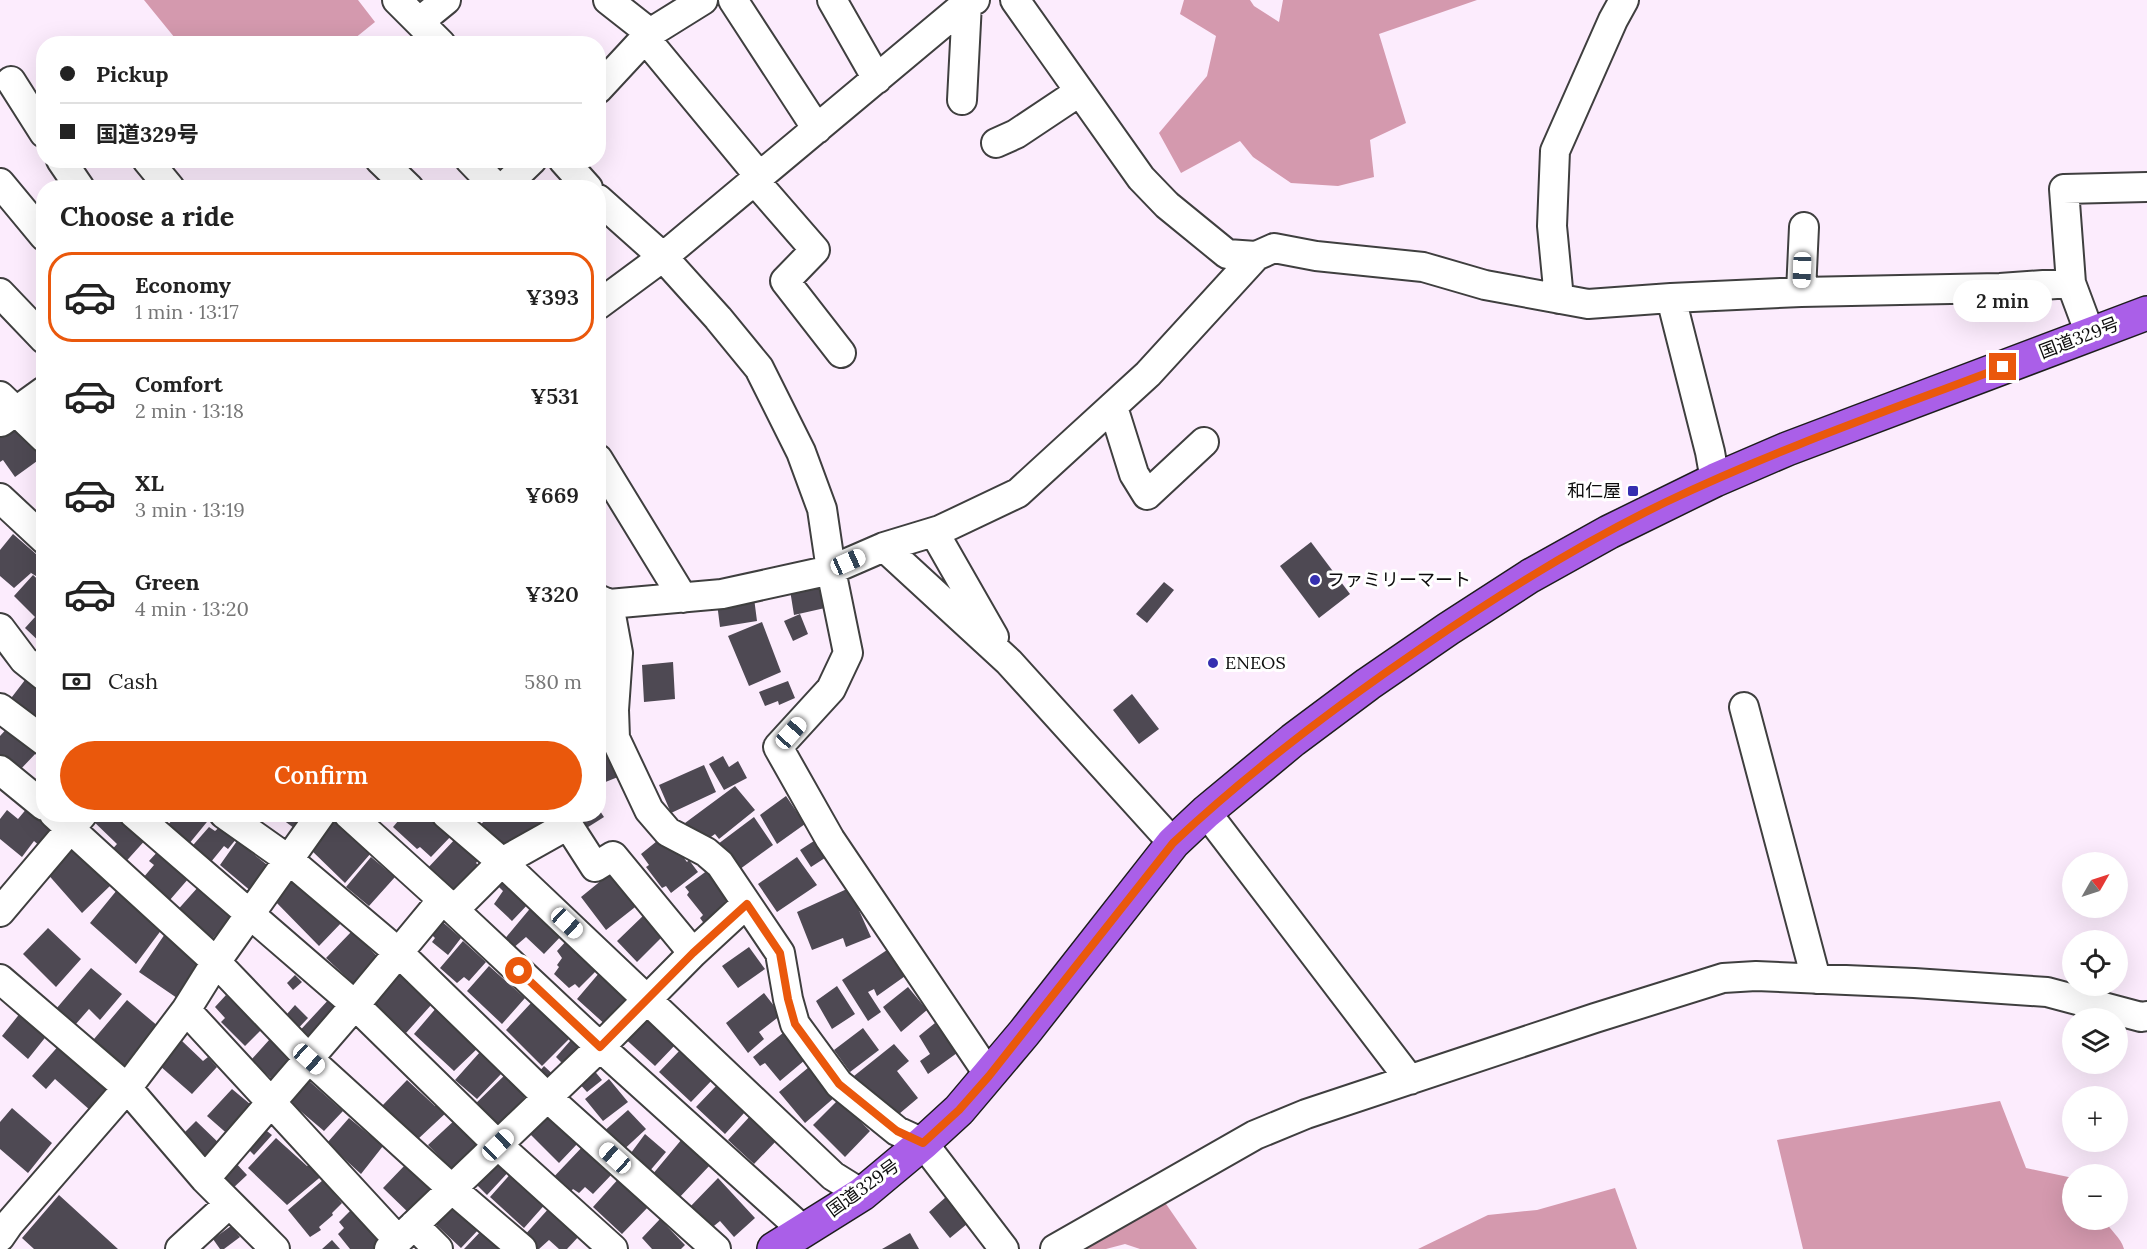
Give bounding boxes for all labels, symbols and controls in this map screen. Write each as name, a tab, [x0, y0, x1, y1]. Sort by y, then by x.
text: Pickup	[96, 60, 169, 88]
text: 国道329号	[96, 120, 199, 148]
text: Choose a ride	[60, 199, 234, 233]
car	[1792, 252, 1812, 288]
icon: car	[63, 270, 117, 324]
text: Economy	[135, 271, 231, 299]
callout: 2 min	[1954, 280, 2052, 322]
text: ¥393	[526, 283, 579, 311]
text: 2 min	[1976, 288, 2029, 313]
text: 1 min · 13:17	[135, 299, 239, 324]
street label: 国道329号	[2035, 312, 2122, 363]
route end	[1989, 353, 2016, 380]
icon: car	[63, 369, 117, 423]
text: Comfort	[135, 370, 223, 398]
text: ¥531	[530, 382, 579, 410]
text: 2 min · 13:18	[135, 398, 244, 423]
icon: car	[63, 468, 117, 522]
text: XL	[135, 469, 164, 497]
place label: 和仁屋	[1567, 479, 1621, 502]
text: ¥669	[525, 481, 579, 509]
marker: 和仁屋	[1626, 484, 1640, 498]
text: 3 min · 13:19	[135, 497, 245, 522]
car	[828, 546, 868, 578]
icon: car	[63, 567, 117, 621]
text: Green	[135, 568, 200, 596]
place label: ファミリーマート	[1327, 568, 1471, 591]
marker: ファミリーマート	[1308, 573, 1322, 587]
text: ¥320	[525, 580, 579, 608]
text: 4 min · 13:20	[135, 596, 249, 621]
place label: ENEOS	[1225, 651, 1286, 674]
marker: ENEOS	[1206, 656, 1220, 670]
icon: cash	[60, 665, 93, 698]
text: Cash	[108, 667, 158, 695]
text: 580 m	[524, 669, 582, 694]
car	[772, 714, 810, 752]
button: Confirm	[60, 741, 582, 810]
north arrow	[2062, 852, 2128, 918]
map controls	[2062, 852, 2128, 1230]
car	[548, 904, 586, 942]
button: locate	[2062, 930, 2128, 996]
route start	[505, 957, 532, 984]
button: layers	[2062, 1008, 2128, 1074]
car	[290, 1040, 328, 1078]
button: +	[2062, 1086, 2128, 1152]
car	[479, 1126, 517, 1164]
car	[596, 1139, 634, 1177]
street label: 国道329号	[822, 1154, 903, 1222]
button: −	[2062, 1164, 2128, 1230]

